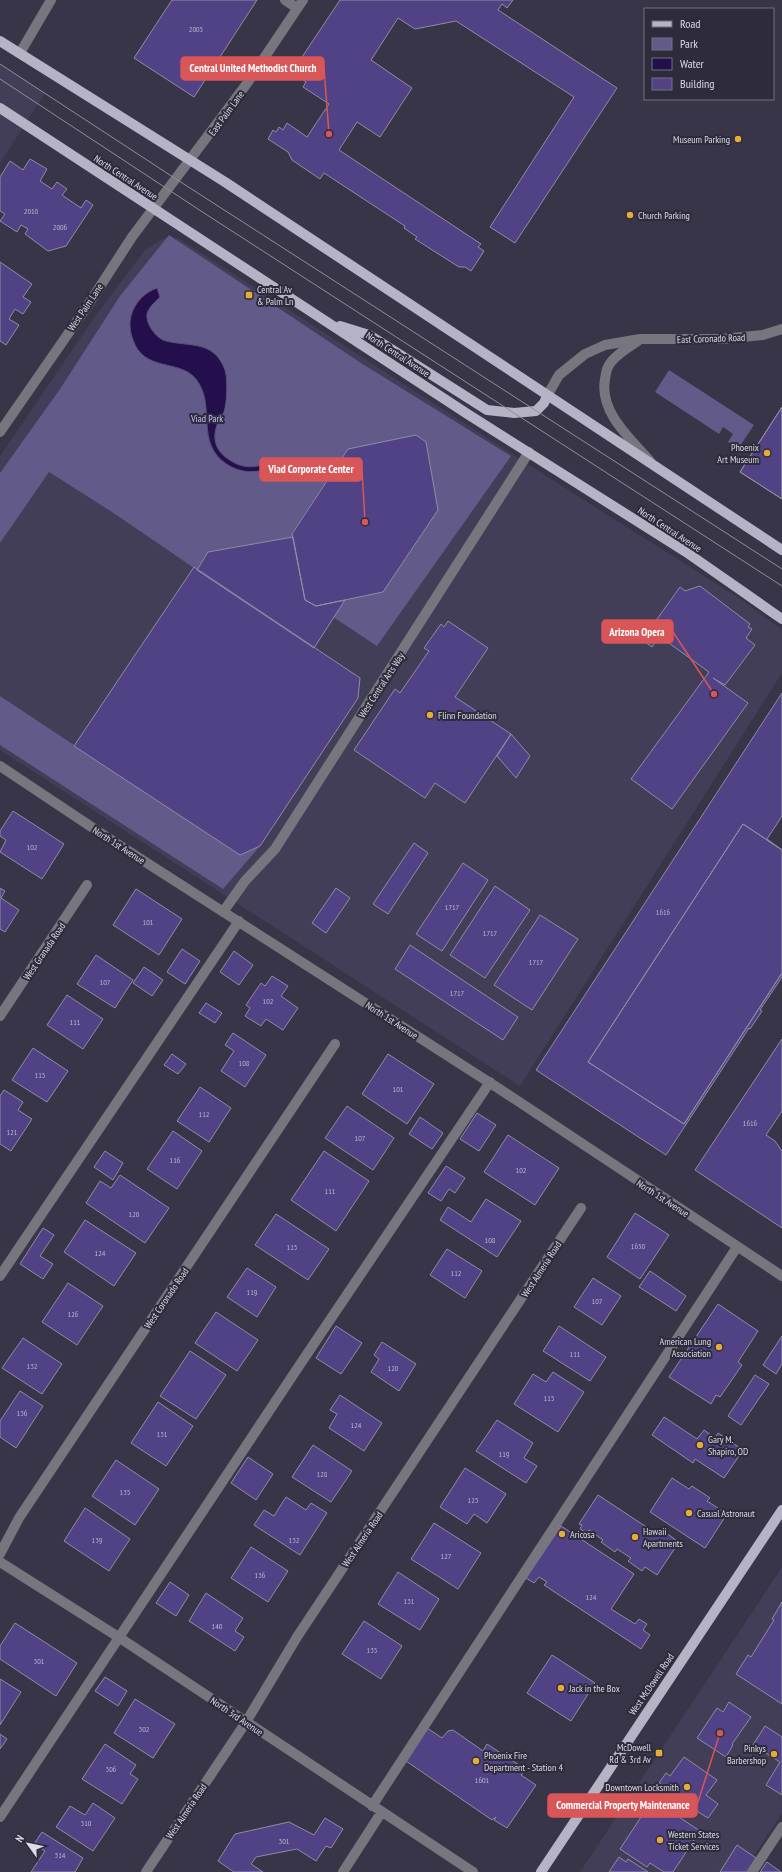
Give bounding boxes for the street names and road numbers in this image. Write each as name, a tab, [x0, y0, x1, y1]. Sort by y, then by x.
street label: East Palm Lane	[206, 88, 247, 138]
street label: North Central Avenue	[91, 152, 160, 203]
street label: West Palm Lane	[65, 281, 106, 333]
street label: North Central Avenue	[363, 329, 432, 380]
street label: East Coronado Road	[677, 331, 745, 346]
street label: North Central Avenue	[635, 504, 704, 555]
street label: West Central Arts Way	[355, 650, 407, 720]
street label: North 1st Avenue	[90, 824, 147, 867]
street label: West Granada Road	[20, 920, 68, 982]
street label: North 1st Avenue	[363, 999, 420, 1042]
street label: North 1st Avenue	[634, 1177, 691, 1220]
street label: West Almeria Road	[518, 1239, 564, 1300]
street label: West Coronado Road	[141, 1265, 192, 1331]
street label: West Almeria Road	[339, 1509, 386, 1570]
street label: West McDowell Road	[626, 1651, 677, 1718]
street label: North 3rd Avenue	[208, 1694, 266, 1739]
street label: West Almeria Road	[163, 1781, 210, 1842]

